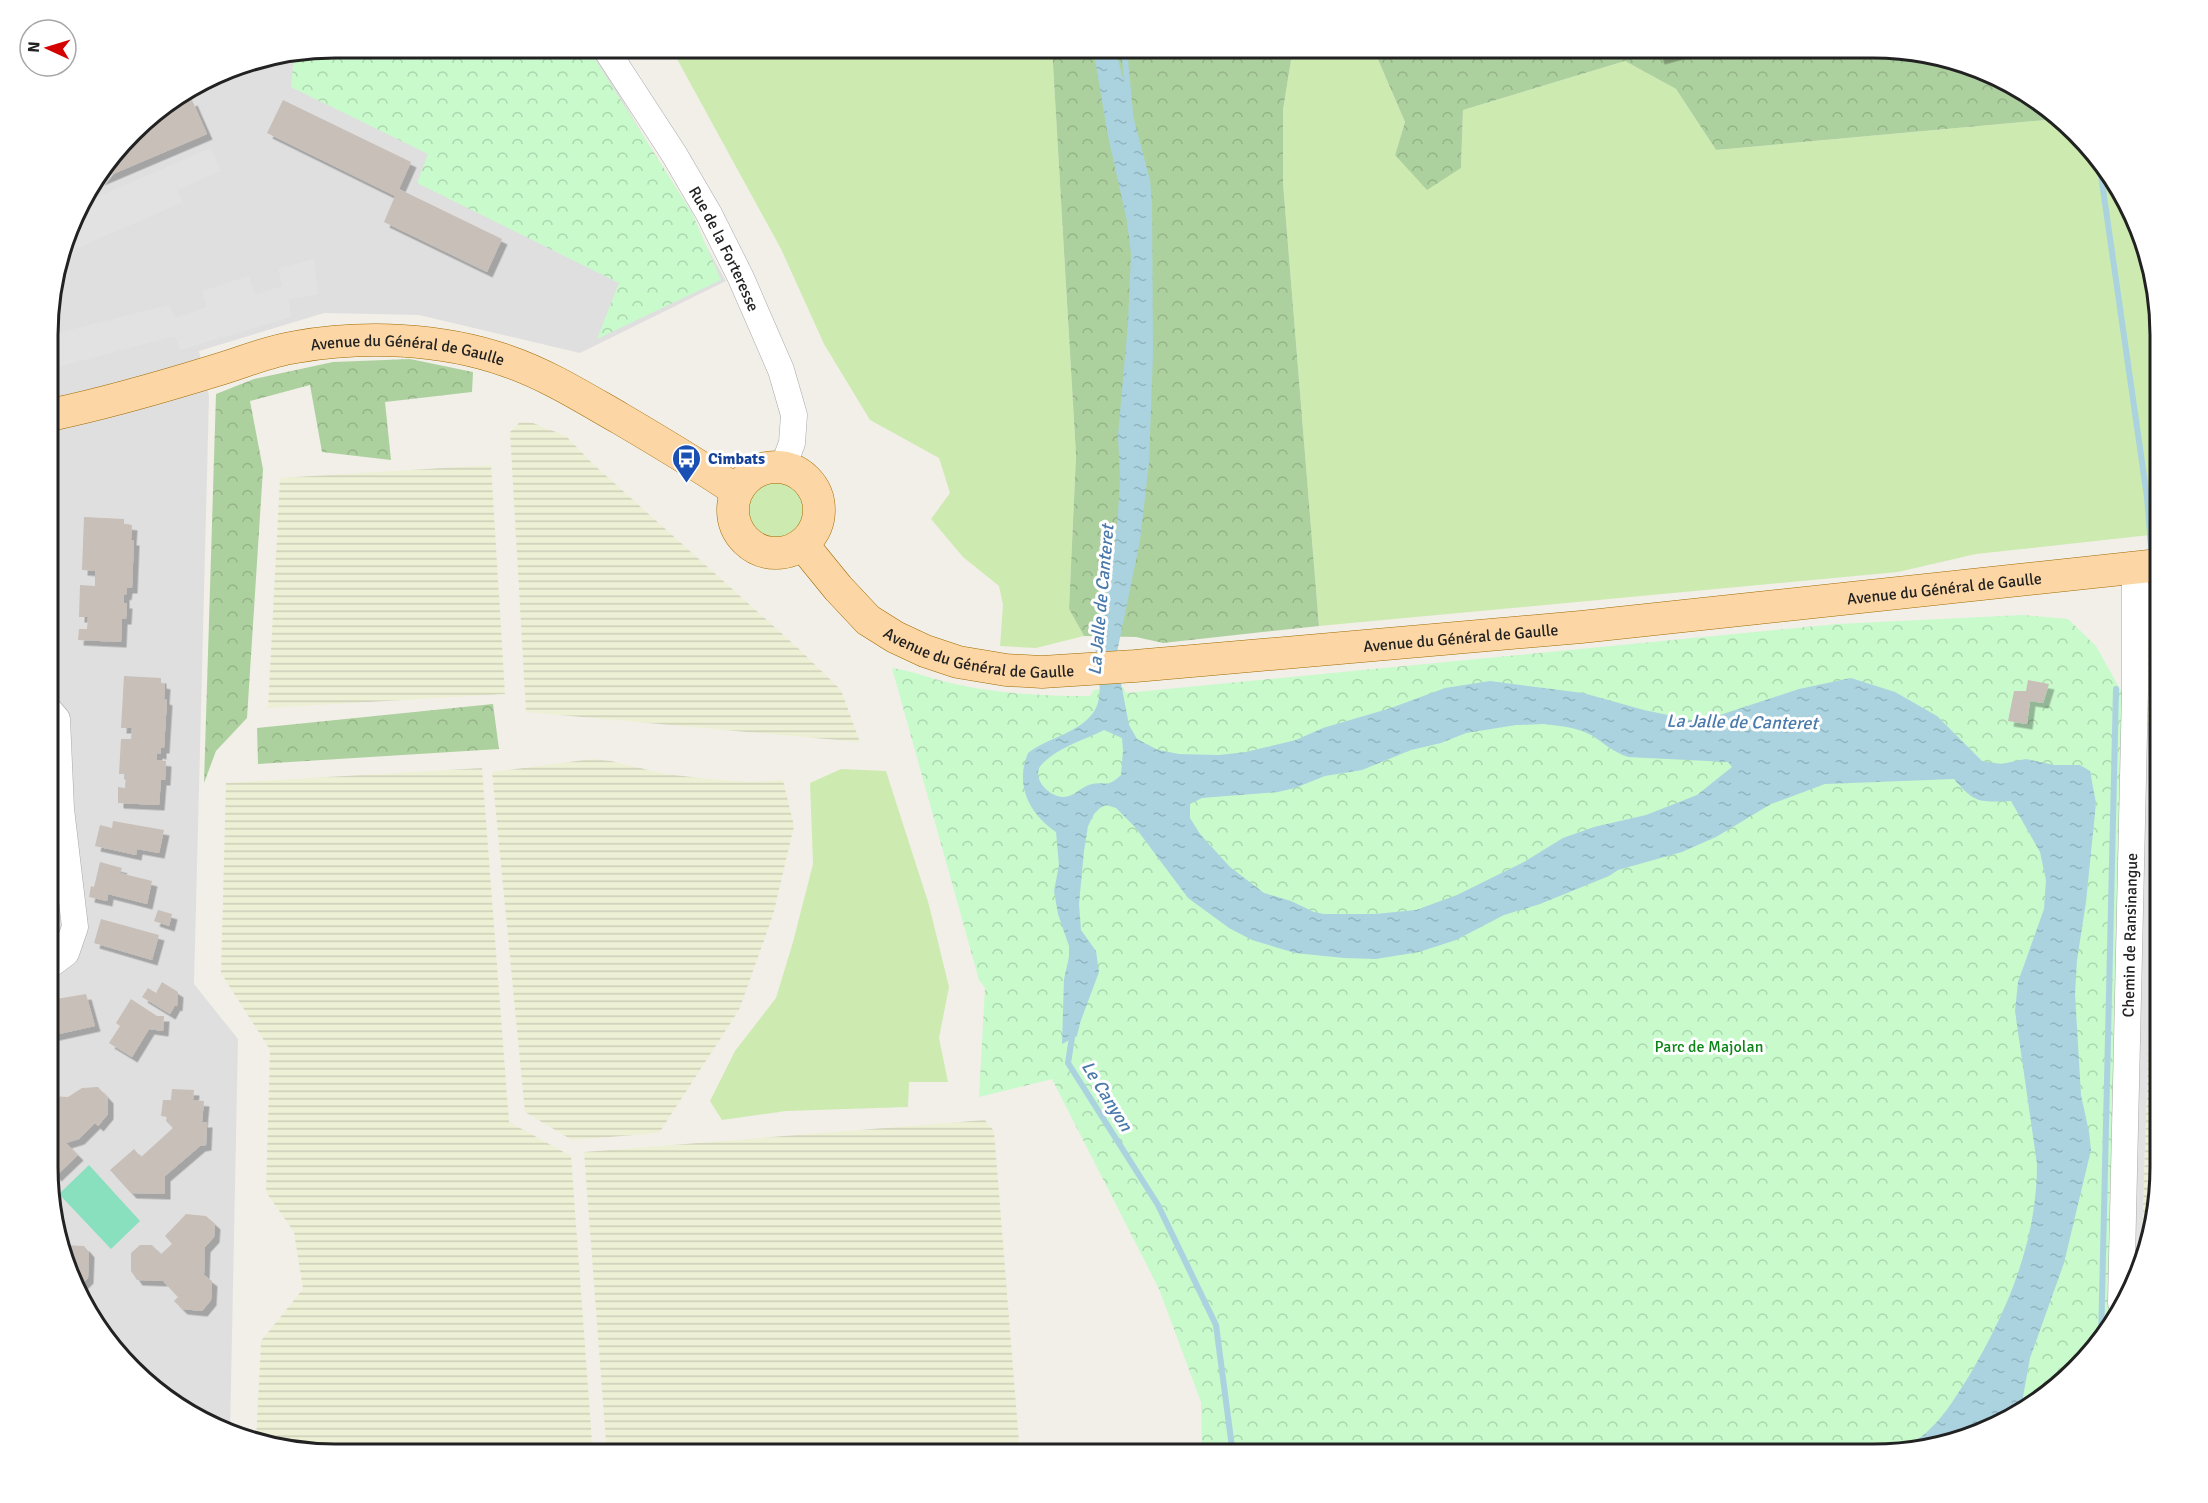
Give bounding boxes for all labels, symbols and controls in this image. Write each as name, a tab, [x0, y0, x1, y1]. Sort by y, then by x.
north arrow	[18, 18, 78, 78]
text: N	[24, 41, 44, 53]
street label: Rue de la Forteresse	[684, 183, 763, 315]
street label: Avenue du Général de Gaulle	[309, 331, 507, 370]
bus stop icon: Cimbats	[671, 442, 703, 484]
place label: Cimbats	[708, 449, 765, 469]
water label: La Jalle de Canteret	[1083, 521, 1119, 676]
street label: Avenue du Général de Gaulle	[1846, 569, 2043, 609]
street label: Avenue du Général de Gaulle	[1362, 620, 1559, 657]
street label: Avenue du Général de Gaulle	[880, 623, 1075, 683]
water label: La Jalle de Canteret	[1666, 710, 1820, 734]
street label: Chemin de Ransinangue	[2119, 853, 2142, 1017]
park label: Parc de Majolan	[1655, 1037, 1763, 1057]
water label: Le Canyon	[1077, 1057, 1138, 1136]

